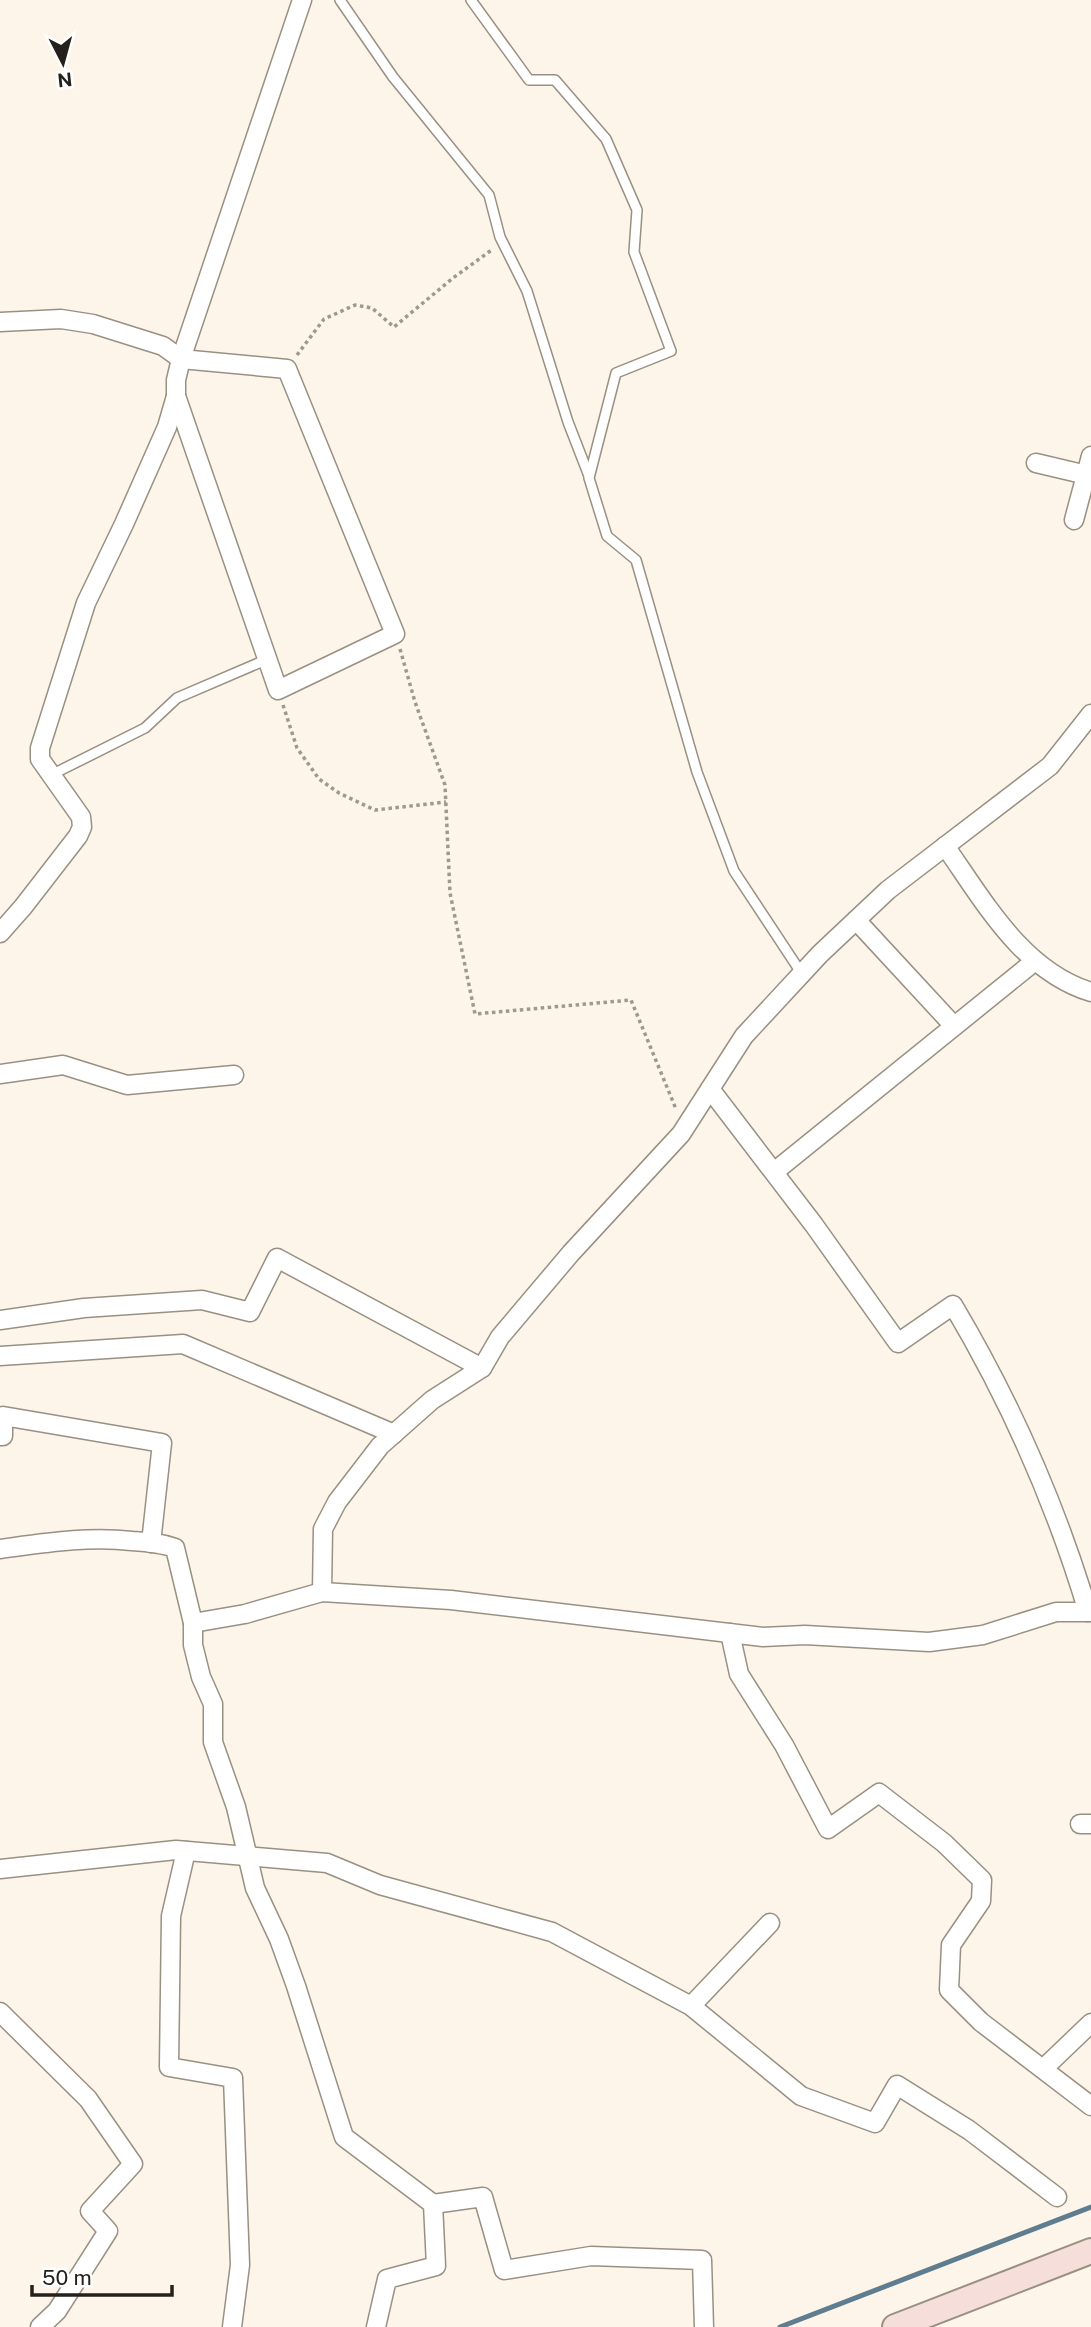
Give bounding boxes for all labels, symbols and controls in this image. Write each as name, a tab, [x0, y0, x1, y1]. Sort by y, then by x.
north arrow	[28, 28, 98, 98]
text: N	[56, 68, 73, 92]
scale bar	[32, 2254, 172, 2298]
text: 50 m	[42, 2265, 92, 2290]

